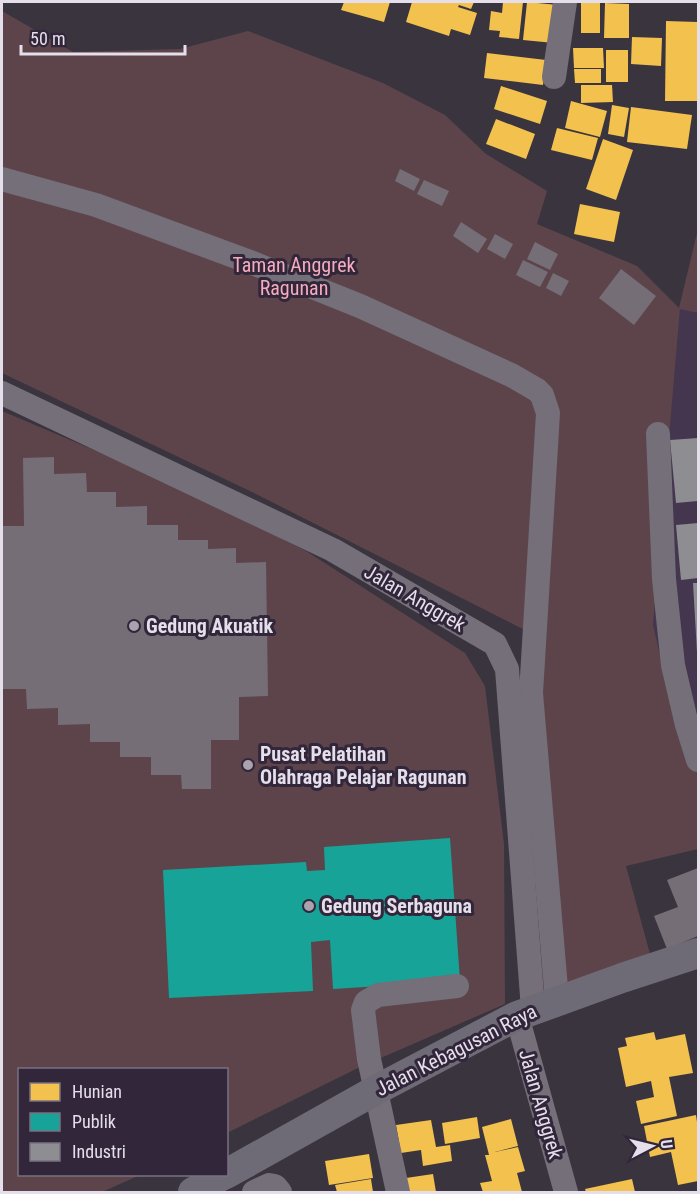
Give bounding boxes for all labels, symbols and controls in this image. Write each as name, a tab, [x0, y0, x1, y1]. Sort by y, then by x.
scale bar	[21, 18, 184, 56]
text: 50 m	[30, 28, 65, 49]
park label: Taman Anggrek Ragunan	[232, 253, 356, 300]
street label: Jalan Anggrek	[360, 559, 470, 637]
place label: Gedung Akuatik	[146, 614, 273, 638]
marker: Gedung Akuatik	[127, 619, 141, 633]
place label: Pusat Pelatihan Olahraga Pelajar Ragunan	[260, 742, 467, 789]
marker: Pusat Pelatihan Olahraga Pelajar Ragunan	[241, 758, 255, 772]
place label: Gedung Serbaguna	[321, 894, 472, 918]
marker: Gedung Serbaguna	[302, 899, 316, 913]
street label: Jalan Kebagusan Raya	[371, 999, 541, 1101]
street label: Jalan Anggrek	[514, 1046, 568, 1162]
legend	[18, 1068, 228, 1176]
text: Hunian	[72, 1081, 122, 1102]
text: Publik	[72, 1111, 116, 1132]
north arrow	[622, 1116, 682, 1176]
text: U	[656, 1139, 676, 1150]
text: Industri	[72, 1141, 126, 1162]

